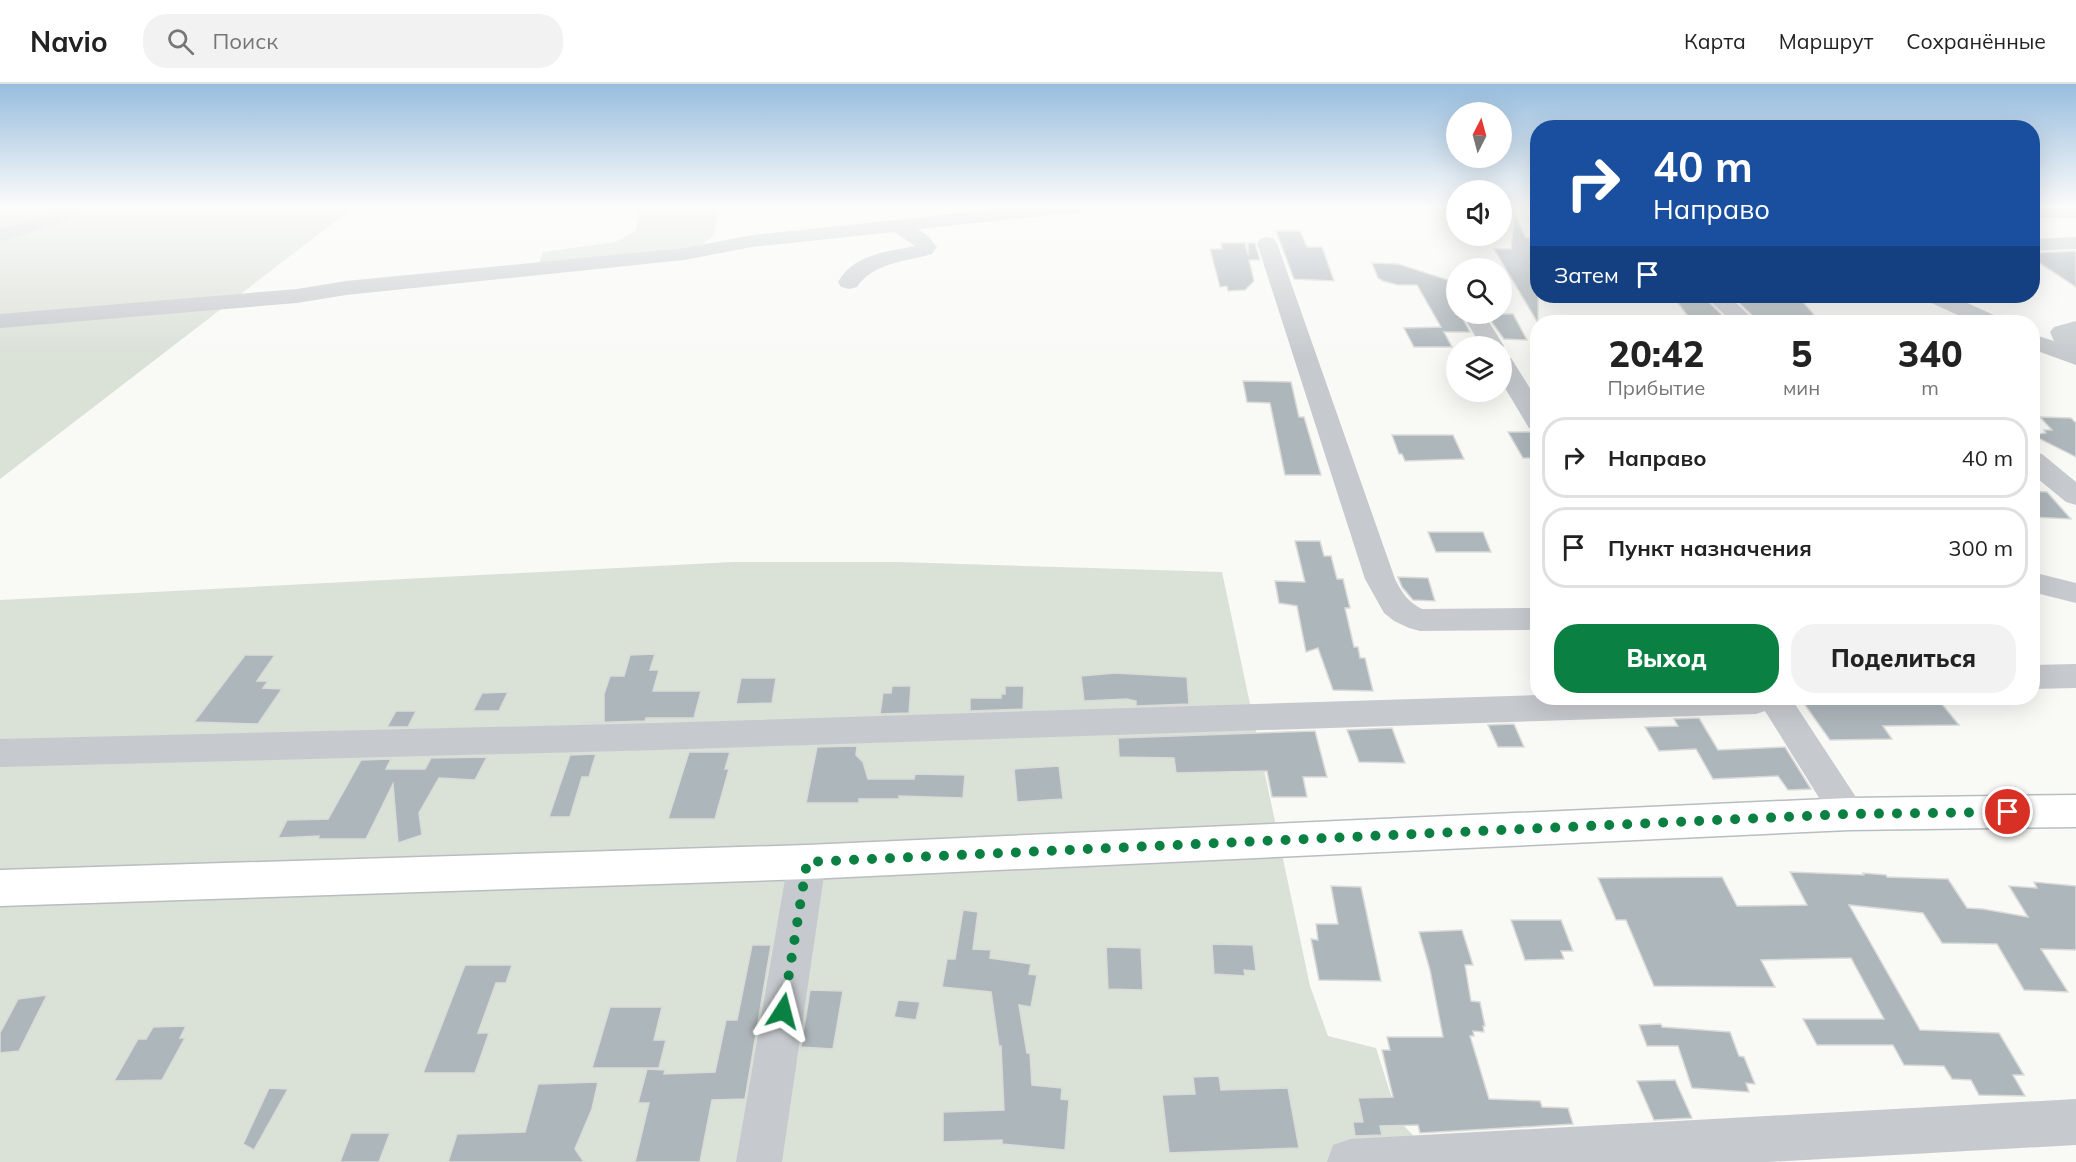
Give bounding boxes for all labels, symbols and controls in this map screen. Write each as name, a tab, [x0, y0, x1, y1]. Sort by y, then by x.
search box	[143, 14, 563, 68]
text: Navio	[30, 24, 107, 59]
icon: search	[164, 25, 197, 58]
text: Поиск	[212, 27, 278, 55]
text: Карта	[1684, 28, 1746, 54]
text: Маршрут	[1779, 28, 1873, 54]
text: Сохранённые	[1906, 28, 2046, 54]
north arrow	[1446, 102, 1512, 168]
map controls	[1446, 102, 1512, 402]
text: 40 m	[1653, 140, 1753, 193]
icon: right	[1554, 144, 1632, 222]
button: sound	[1446, 180, 1512, 246]
text: Направо	[1653, 192, 1770, 226]
button: search	[1446, 258, 1512, 324]
icon: arrive	[1631, 258, 1664, 291]
text: Затем	[1554, 261, 1619, 289]
text: 20:42	[1609, 331, 1704, 376]
text: 5	[1791, 331, 1812, 376]
text: 340	[1898, 331, 1963, 376]
button: layers	[1446, 336, 1512, 402]
text: Прибытие	[1607, 375, 1705, 400]
text: мин	[1783, 375, 1820, 400]
text: m	[1921, 375, 1939, 400]
icon: right	[1557, 441, 1590, 474]
text: Направо	[1608, 444, 1706, 472]
text: 40 m	[1962, 444, 2013, 472]
icon: arrive	[1557, 531, 1590, 564]
text: Пункт назначения	[1608, 534, 1812, 562]
text: 300 m	[1948, 534, 2013, 562]
button: Выход	[1554, 624, 1779, 693]
button: Поделиться	[1791, 624, 2016, 693]
pin	[1982, 786, 2033, 837]
icon: arrive	[1991, 795, 2024, 828]
position arrow	[751, 979, 815, 1043]

